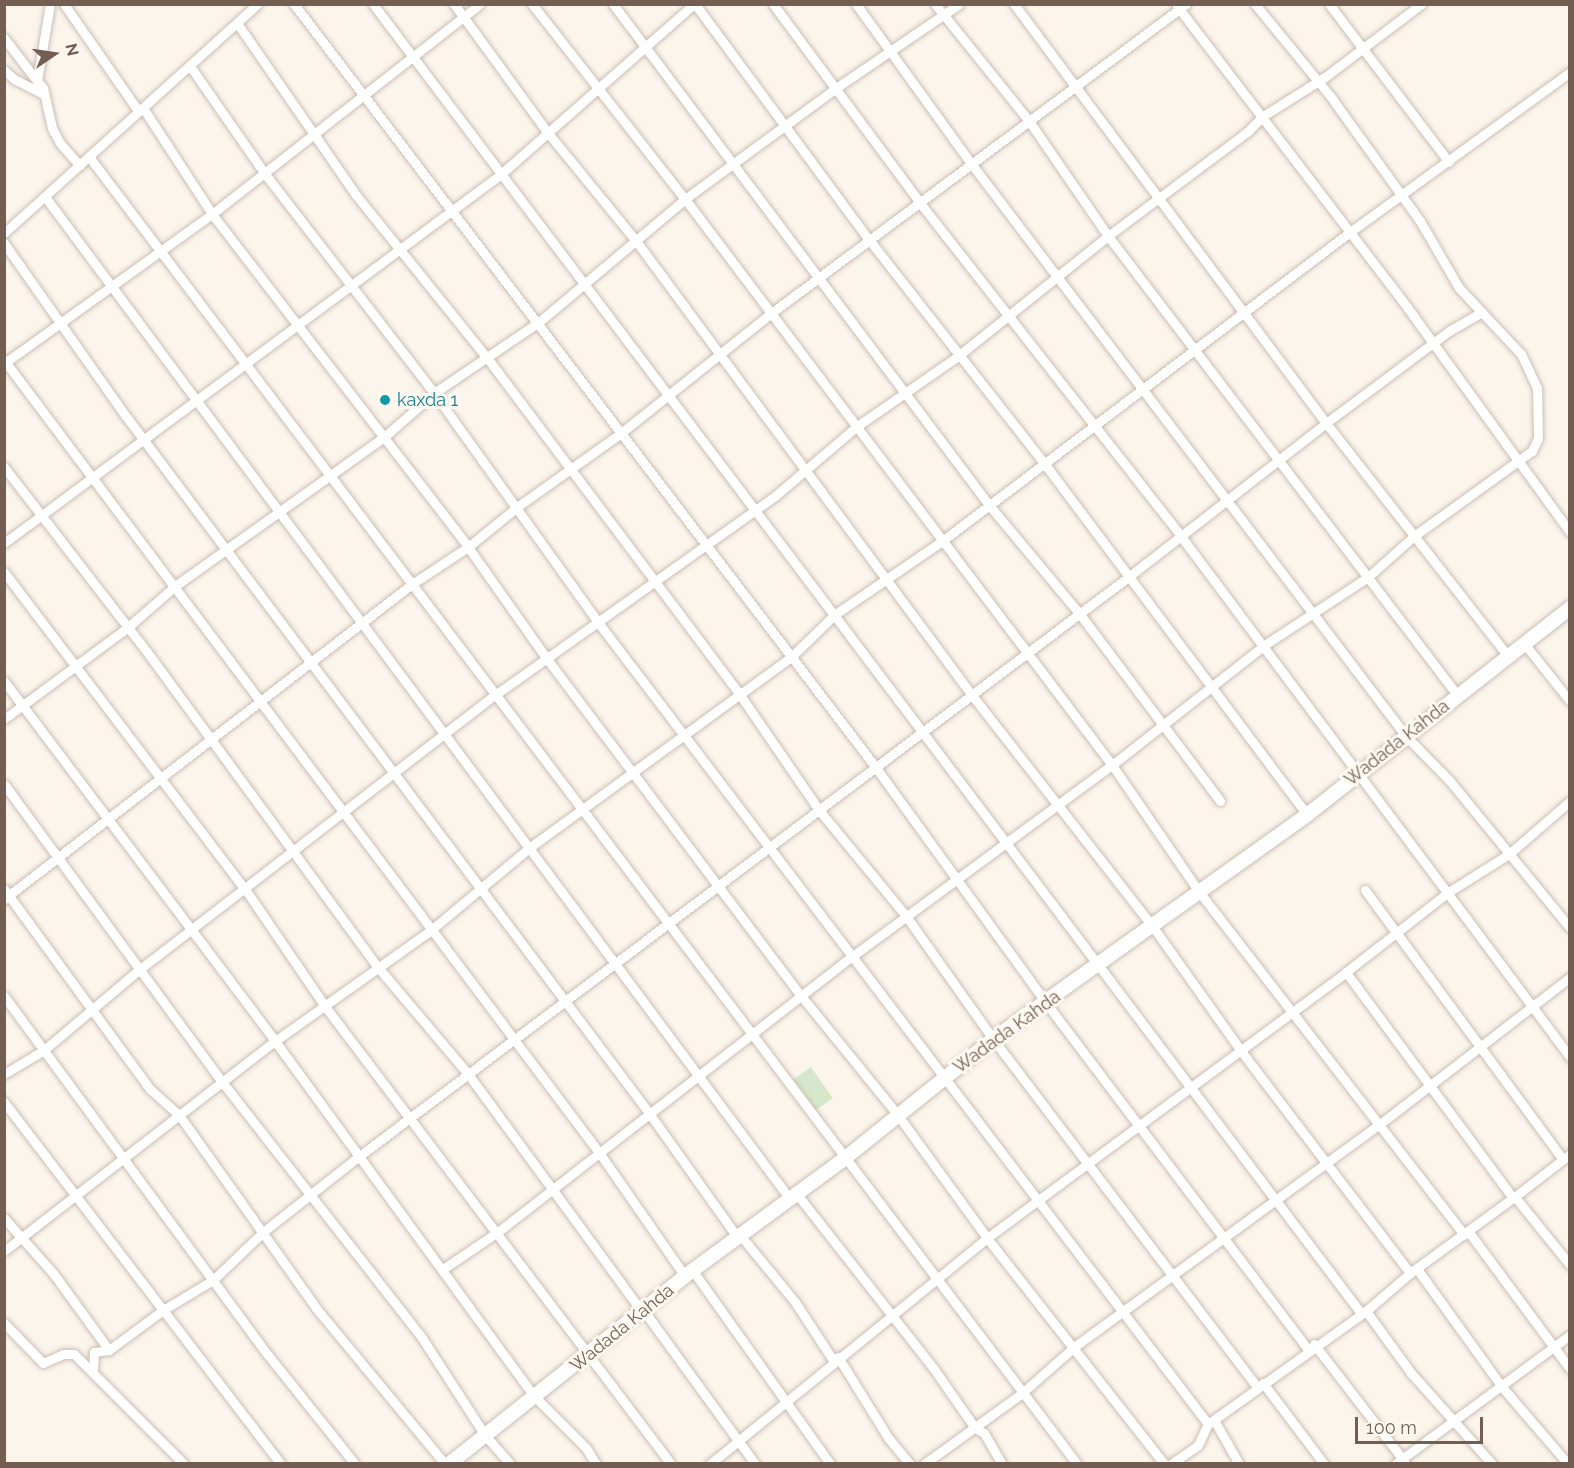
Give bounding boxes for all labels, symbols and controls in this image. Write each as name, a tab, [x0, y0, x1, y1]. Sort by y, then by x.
north arrow	[24, 24, 84, 84]
text: N	[61, 42, 83, 58]
place label: kaxda 1	[397, 389, 458, 411]
marker: kaxda 1	[378, 393, 392, 407]
street label: Wadada Kahda	[1340, 695, 1454, 791]
street label: Wadada Kahda	[949, 986, 1065, 1078]
street label: Wadada Kahda	[566, 1280, 678, 1376]
scale bar	[1358, 1405, 1486, 1443]
text: 100 m	[1366, 1417, 1417, 1438]

